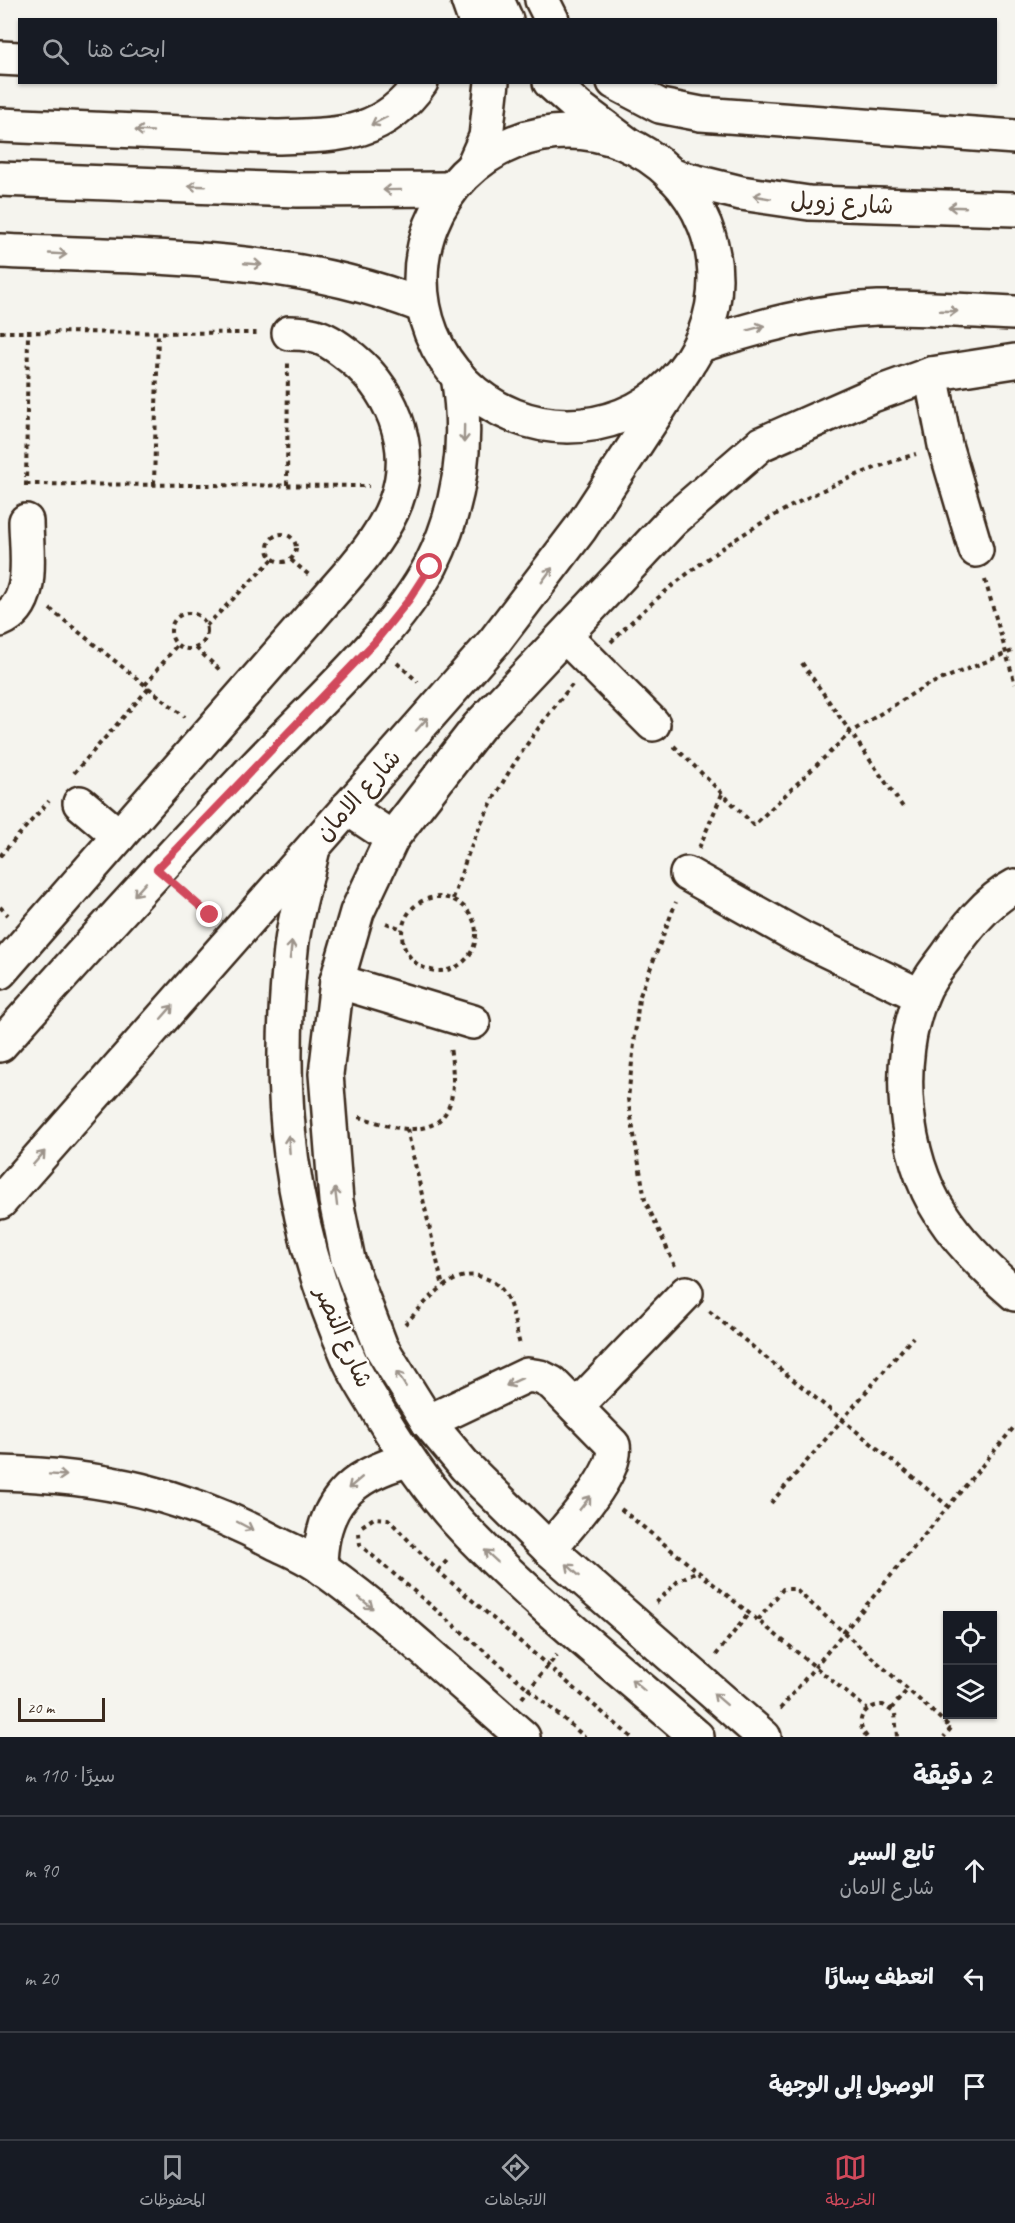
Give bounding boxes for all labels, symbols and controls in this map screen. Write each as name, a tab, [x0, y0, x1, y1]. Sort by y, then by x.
search box	[18, 18, 997, 84]
icon: search	[39, 35, 72, 68]
text: ابحث هنا	[87, 36, 166, 64]
one-way arrow	[370, 116, 388, 128]
one-way arrow	[135, 126, 155, 137]
one-way arrow	[187, 180, 207, 191]
one-way arrow	[382, 185, 402, 196]
street label: شارع زويل	[790, 185, 894, 223]
one-way arrow	[753, 191, 772, 202]
one-way arrow	[947, 201, 967, 213]
one-way arrow	[48, 249, 68, 260]
one-way arrow	[243, 259, 263, 270]
one-way arrow	[938, 305, 958, 316]
one-way arrow	[746, 322, 765, 333]
one-way arrow	[458, 423, 470, 443]
route start	[416, 553, 442, 579]
one-way arrow	[541, 567, 553, 583]
one-way arrow	[415, 717, 429, 732]
street label: شارع الامان	[309, 743, 409, 849]
one-way arrow	[133, 881, 147, 896]
route end	[196, 901, 222, 927]
one-way arrow	[286, 941, 297, 960]
one-way arrow	[160, 1005, 174, 1020]
one-way arrow	[284, 1135, 295, 1155]
one-way arrow	[32, 1151, 46, 1166]
one-way arrow	[330, 1188, 341, 1208]
street label: شارع النصر	[306, 1280, 380, 1393]
one-way arrow	[395, 1372, 407, 1388]
one-way arrow	[505, 1376, 523, 1388]
one-way arrow	[48, 1470, 68, 1481]
one-way arrow	[348, 1476, 363, 1490]
one-way arrow	[579, 1495, 592, 1511]
one-way arrow	[236, 1521, 254, 1533]
one-way arrow	[484, 1548, 499, 1563]
one-way arrow	[566, 1563, 581, 1577]
one-way arrow	[358, 1597, 374, 1610]
map controls	[943, 1611, 997, 1719]
button: locate	[943, 1611, 997, 1665]
button: layers	[943, 1665, 997, 1719]
one-way arrow	[630, 1678, 645, 1692]
one-way arrow	[713, 1692, 728, 1706]
scale bar	[18, 1695, 105, 1722]
text: 20 m	[27, 1698, 54, 1718]
text: 2 دقيقة	[913, 1759, 991, 1792]
text: سيرًا · 110 m	[24, 1763, 115, 1788]
text: تابع السير	[850, 1839, 934, 1867]
icon: ahead	[958, 1854, 991, 1887]
text: 90 m	[24, 1858, 58, 1883]
text: شارع الامان	[839, 1875, 934, 1900]
icon: left	[958, 1962, 991, 1995]
text: انعطف يسارًا	[825, 1963, 934, 1991]
text: 20 m	[24, 1966, 58, 1991]
icon: arrive	[958, 2070, 991, 2103]
text: الوصول إلى الوجهة	[769, 2071, 934, 2099]
tab: المحفوظات	[140, 2151, 205, 2214]
tab: الاتجاهات	[485, 2151, 546, 2214]
tab: الخريطة	[826, 2151, 875, 2214]

